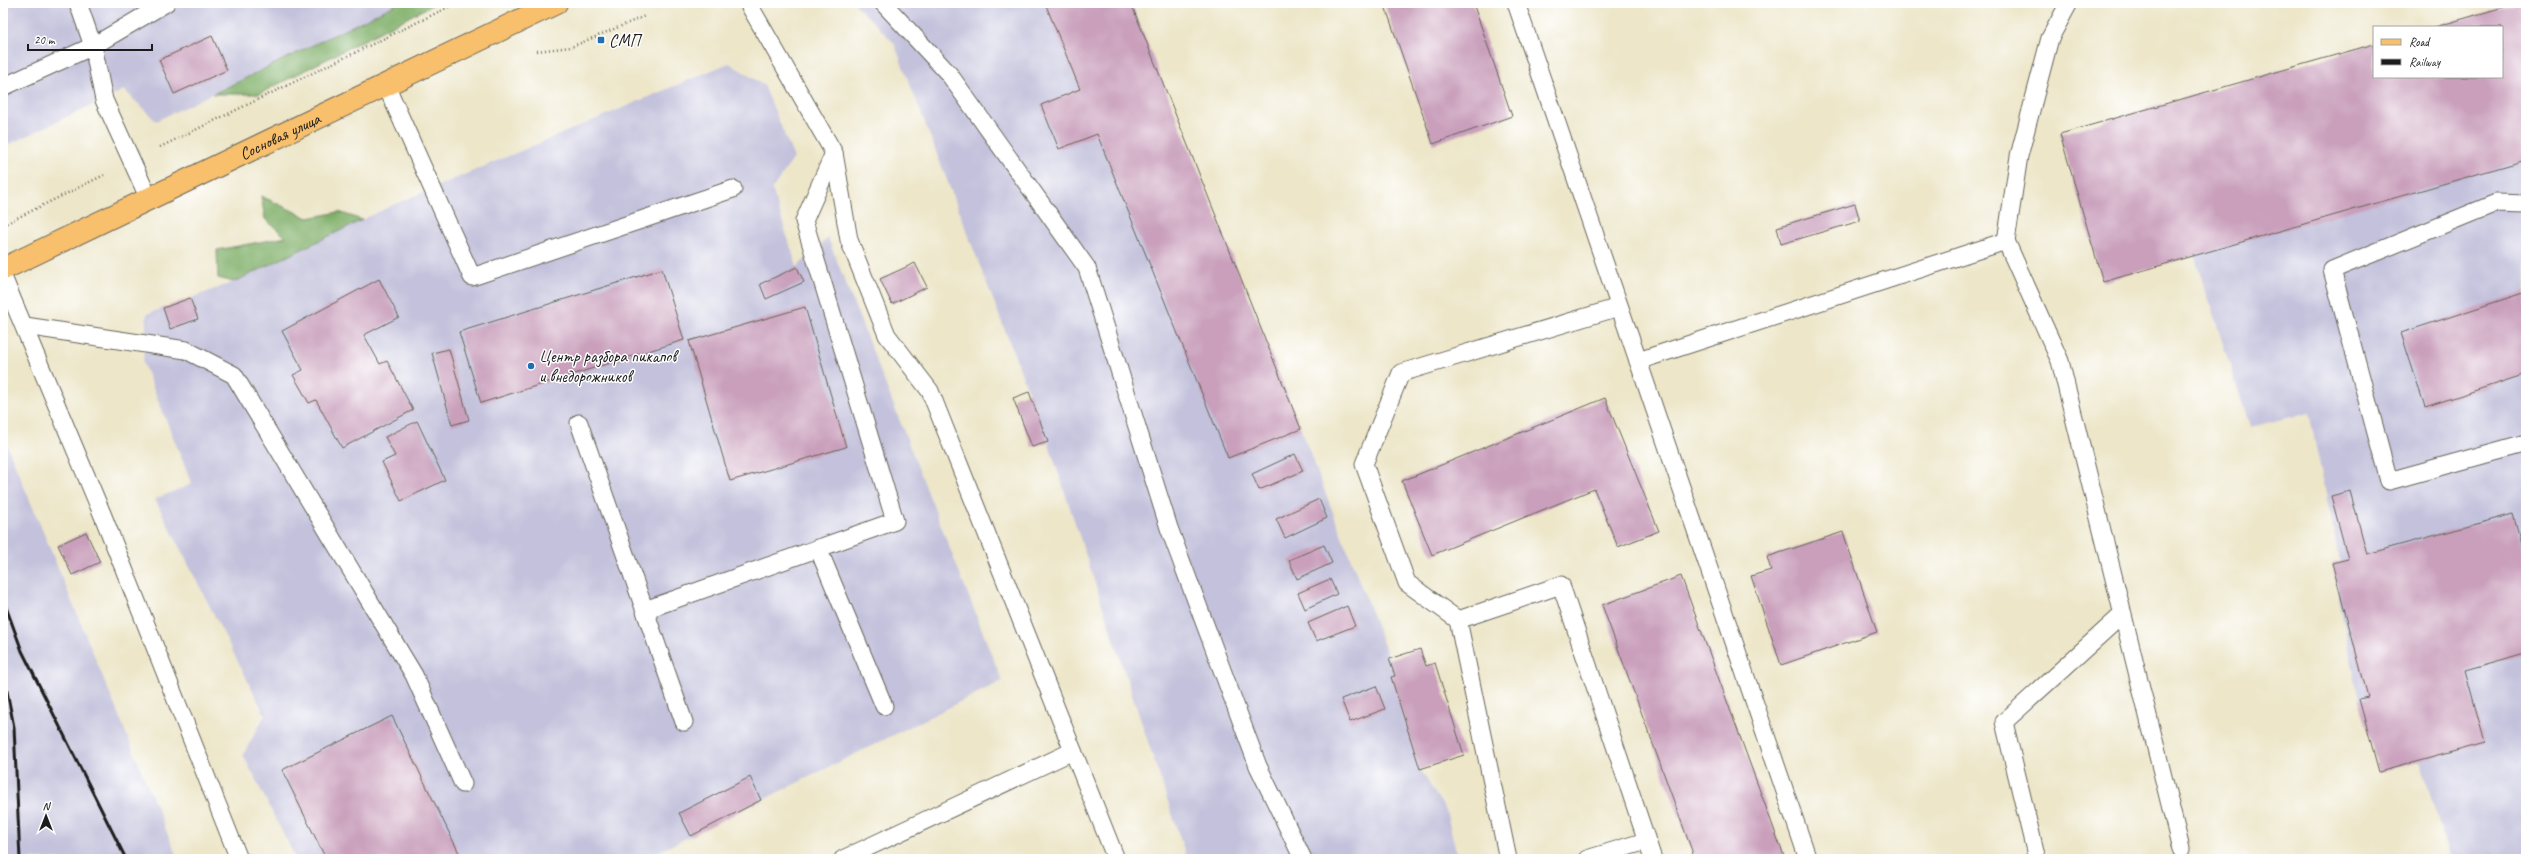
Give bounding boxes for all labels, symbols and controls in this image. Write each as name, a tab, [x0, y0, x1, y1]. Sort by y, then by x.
scale bar	[28, 26, 152, 52]
legend	[2373, 26, 2503, 78]
place label: СМП	[609, 30, 642, 51]
text: 20 m	[34, 32, 56, 48]
text: Road	[2409, 34, 2431, 50]
marker: СМП	[596, 35, 606, 45]
text: Railway	[2409, 54, 2441, 70]
street label: Сосновая улица	[236, 107, 325, 164]
place label: Центр разбора пикапов и внедорожников	[539, 346, 679, 387]
marker: Центр разбора пикапов и внедорожников	[526, 361, 536, 371]
north arrow	[26, 796, 66, 836]
text: N	[43, 799, 52, 813]

